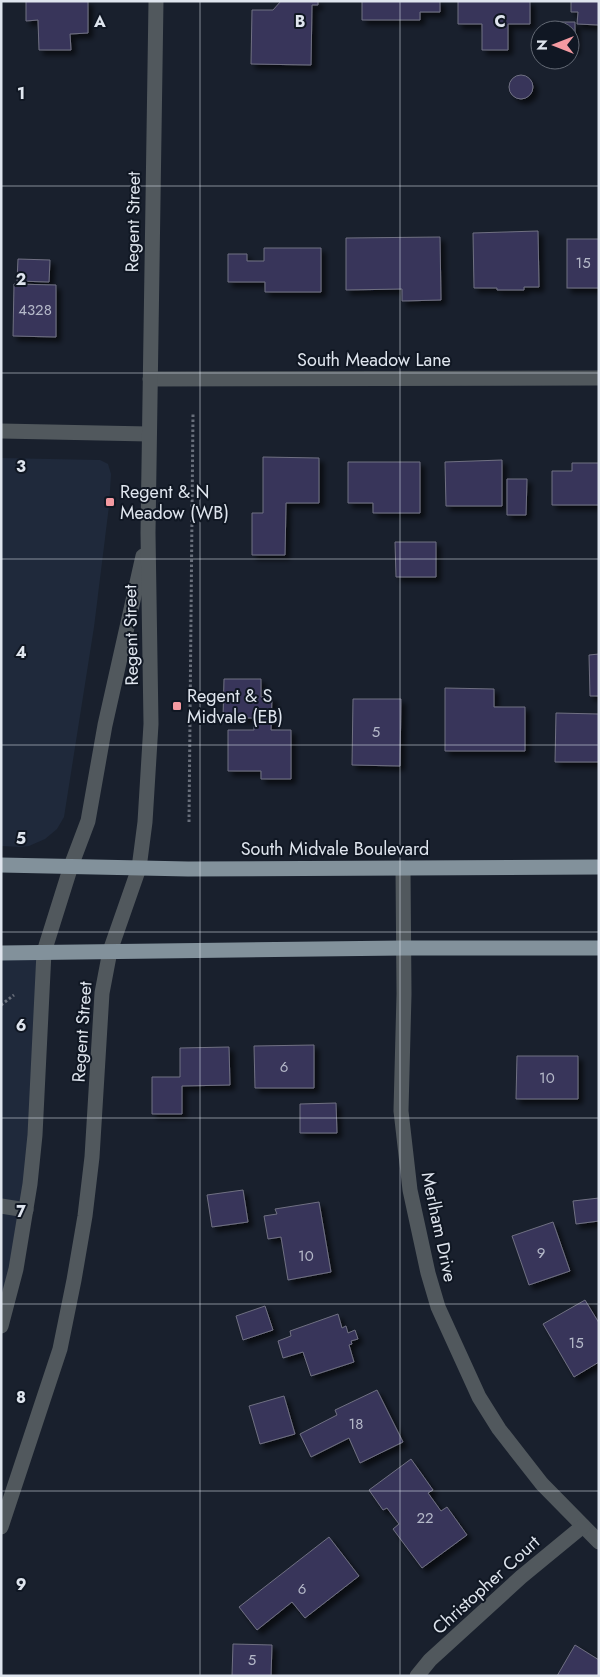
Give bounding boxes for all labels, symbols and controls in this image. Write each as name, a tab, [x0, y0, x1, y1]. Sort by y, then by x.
text: A	[93, 10, 106, 33]
text: B	[295, 10, 305, 33]
text: C	[494, 10, 506, 33]
north arrow	[530, 20, 580, 70]
text: N	[532, 39, 552, 51]
text: 1	[17, 82, 25, 105]
street label: Regent Street	[119, 171, 147, 273]
house number: 15	[575, 252, 591, 274]
text: 2	[16, 268, 26, 291]
house number: 4328	[18, 299, 52, 321]
street label: South Meadow Lane	[297, 347, 451, 373]
text: 3	[16, 455, 26, 478]
place label: Regent & N Meadow (WB)	[120, 479, 229, 526]
marker: Regent & N Meadow (WB)	[104, 496, 116, 508]
street label: Regent Street	[117, 584, 145, 686]
text: 4	[15, 641, 27, 664]
place label: Regent & S Midvale (EB)	[187, 683, 283, 730]
marker: Regent & S Midvale (EB)	[171, 700, 183, 712]
house number: 5	[372, 721, 380, 743]
text: 5	[16, 827, 26, 850]
street label: South Midvale Boulevard	[241, 836, 429, 862]
street label: Regent Street	[66, 980, 99, 1083]
text: 6	[16, 1014, 26, 1037]
house number: 6	[280, 1056, 288, 1078]
house number: 10	[539, 1067, 555, 1089]
street label: Merlham Drive	[415, 1170, 463, 1284]
text: 7	[16, 1200, 26, 1223]
house number: 9	[537, 1242, 545, 1264]
house number: 10	[298, 1245, 314, 1267]
house number: 15	[568, 1332, 584, 1354]
text: 8	[16, 1386, 26, 1409]
house number: 18	[349, 1413, 363, 1435]
house number: 22	[416, 1507, 434, 1529]
street label: Christopher Court	[427, 1529, 546, 1640]
text: 9	[16, 1573, 26, 1596]
house number: 6	[298, 1578, 306, 1600]
house number: 5	[248, 1649, 256, 1671]

